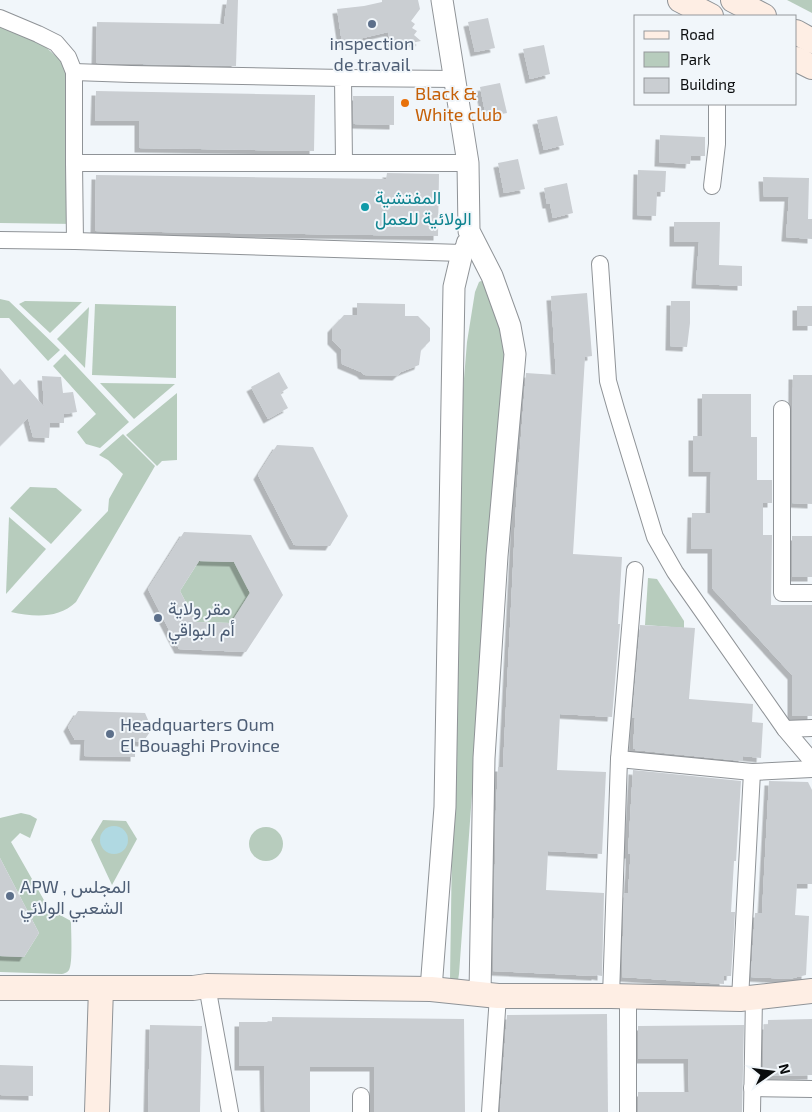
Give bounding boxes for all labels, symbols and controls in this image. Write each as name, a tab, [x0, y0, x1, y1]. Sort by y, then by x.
legend	[634, 15, 797, 105]
marker: inspection de travail	[366, 18, 378, 30]
text: Road	[680, 25, 715, 43]
place label: inspection de travail	[330, 32, 414, 75]
text: Park	[680, 50, 711, 68]
text: Building	[680, 75, 736, 93]
place label: Black & White club	[415, 82, 502, 125]
marker: Black & White club	[399, 97, 411, 109]
place label: المفتشية الولائية للعمل	[375, 186, 472, 230]
marker: المفتشية الولائية للعمل	[359, 201, 371, 213]
place label: مقر ولاية أم البواقي	[168, 597, 235, 645]
marker: مقر ولاية أم البواقي	[152, 612, 164, 624]
place label: Headquarters Oum El Bouaghi Province	[120, 713, 280, 756]
marker: Headquarters Oum El Bouaghi Province	[104, 728, 116, 740]
place label: APW , المجلس الشعبي الولائي	[20, 875, 131, 923]
marker: APW , المجلس الشعبي الولائي	[4, 890, 16, 902]
north arrow	[747, 1047, 797, 1097]
text: N	[776, 1062, 795, 1076]

